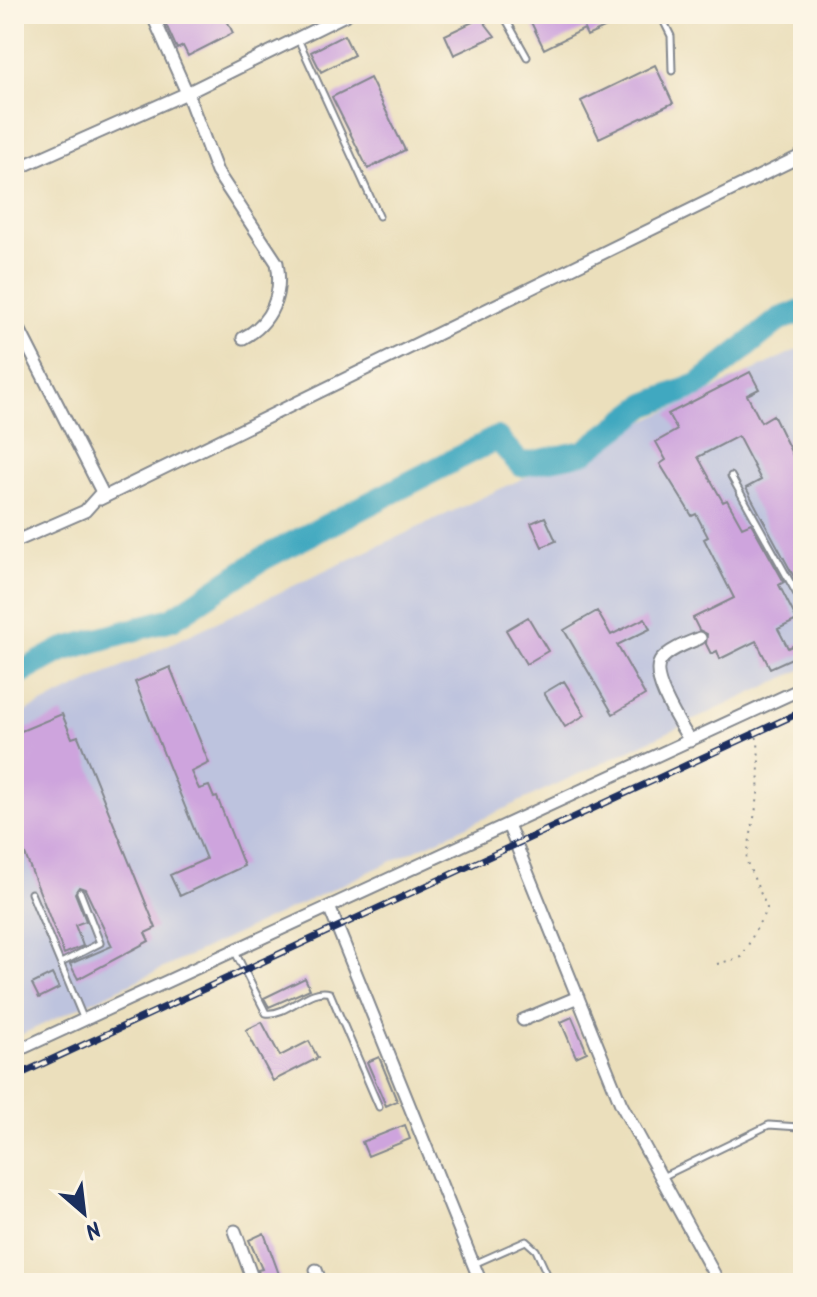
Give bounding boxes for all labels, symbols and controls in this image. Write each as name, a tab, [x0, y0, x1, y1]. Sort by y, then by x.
north arrow	[44, 1173, 124, 1253]
text: N	[78, 1210, 107, 1247]

